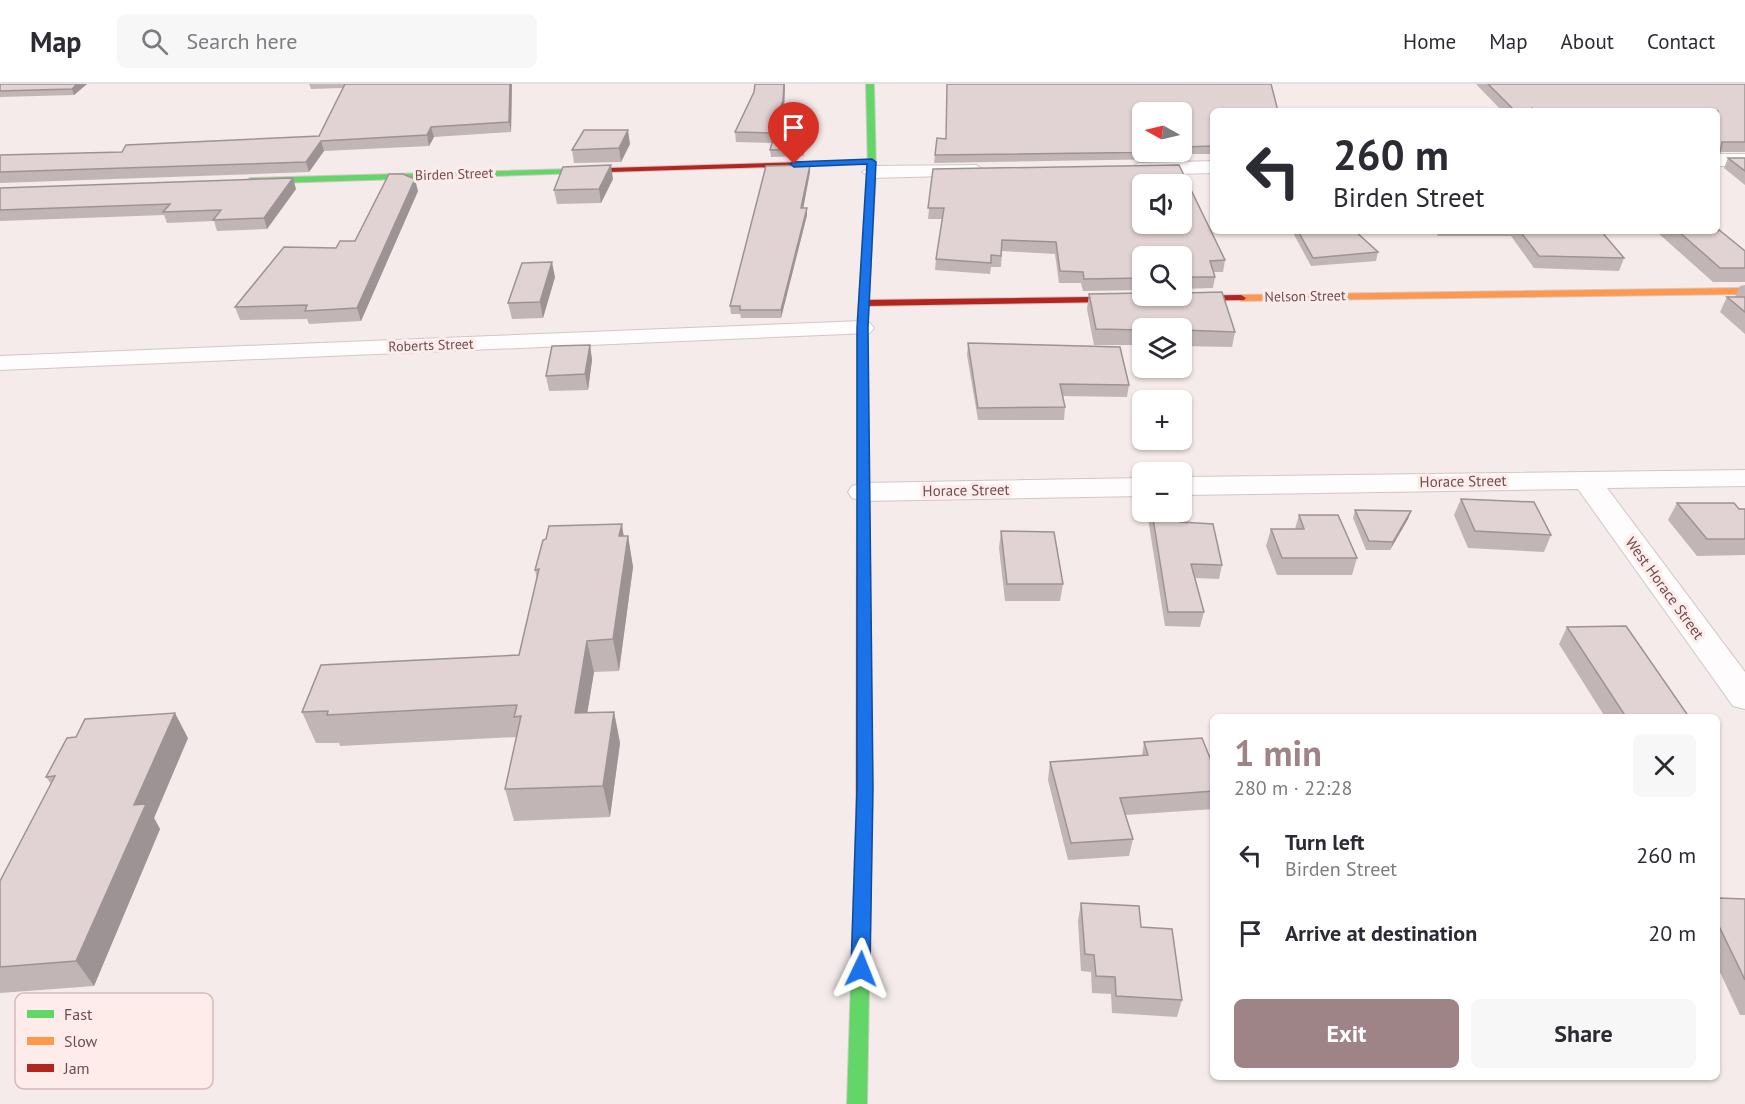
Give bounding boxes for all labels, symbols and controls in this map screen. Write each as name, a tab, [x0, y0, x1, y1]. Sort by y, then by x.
search box	[117, 14, 537, 68]
text: Map	[30, 23, 81, 60]
icon: search	[138, 25, 171, 58]
text: Search here	[186, 27, 297, 55]
text: Home	[1403, 28, 1456, 55]
text: Map	[1489, 28, 1528, 55]
text: About	[1561, 28, 1614, 55]
text: Contact	[1647, 28, 1715, 55]
pin	[768, 102, 819, 164]
north arrow	[1132, 102, 1192, 162]
map controls	[1132, 102, 1192, 522]
icon: arrive	[777, 111, 810, 144]
text: 260 m	[1333, 127, 1449, 182]
icon: left	[1234, 132, 1312, 210]
street label: Birden Street	[414, 164, 494, 184]
button: sound	[1132, 174, 1192, 234]
text: Birden Street	[1333, 180, 1484, 214]
button: search	[1132, 246, 1192, 306]
street label: Nelson Street	[1264, 286, 1346, 306]
button: layers	[1132, 318, 1192, 378]
street label: Roberts Street	[388, 335, 474, 355]
button: +	[1132, 390, 1192, 450]
button: −	[1132, 462, 1192, 522]
street label: Horace Street	[1419, 471, 1507, 491]
street label: Horace Street	[922, 480, 1010, 500]
street label: West Horace Street	[1622, 533, 1708, 643]
text: 1 min	[1234, 729, 1322, 776]
button: close	[1633, 734, 1696, 797]
text: 280 m · 22:28	[1234, 775, 1352, 801]
text: Turn left	[1285, 828, 1365, 856]
icon: left	[1234, 839, 1267, 872]
text: 260 m	[1636, 841, 1696, 869]
text: Birden Street	[1285, 856, 1397, 882]
icon: arrive	[1234, 917, 1267, 950]
text: Arrive at destination	[1285, 919, 1477, 947]
text: 20 m	[1648, 919, 1696, 947]
position arrow	[829, 937, 893, 1001]
legend	[15, 993, 213, 1089]
button: Exit	[1234, 999, 1459, 1068]
button: Share	[1471, 999, 1696, 1068]
text: Fast	[64, 1004, 93, 1024]
text: Slow	[64, 1031, 98, 1051]
text: Jam	[63, 1058, 90, 1078]

